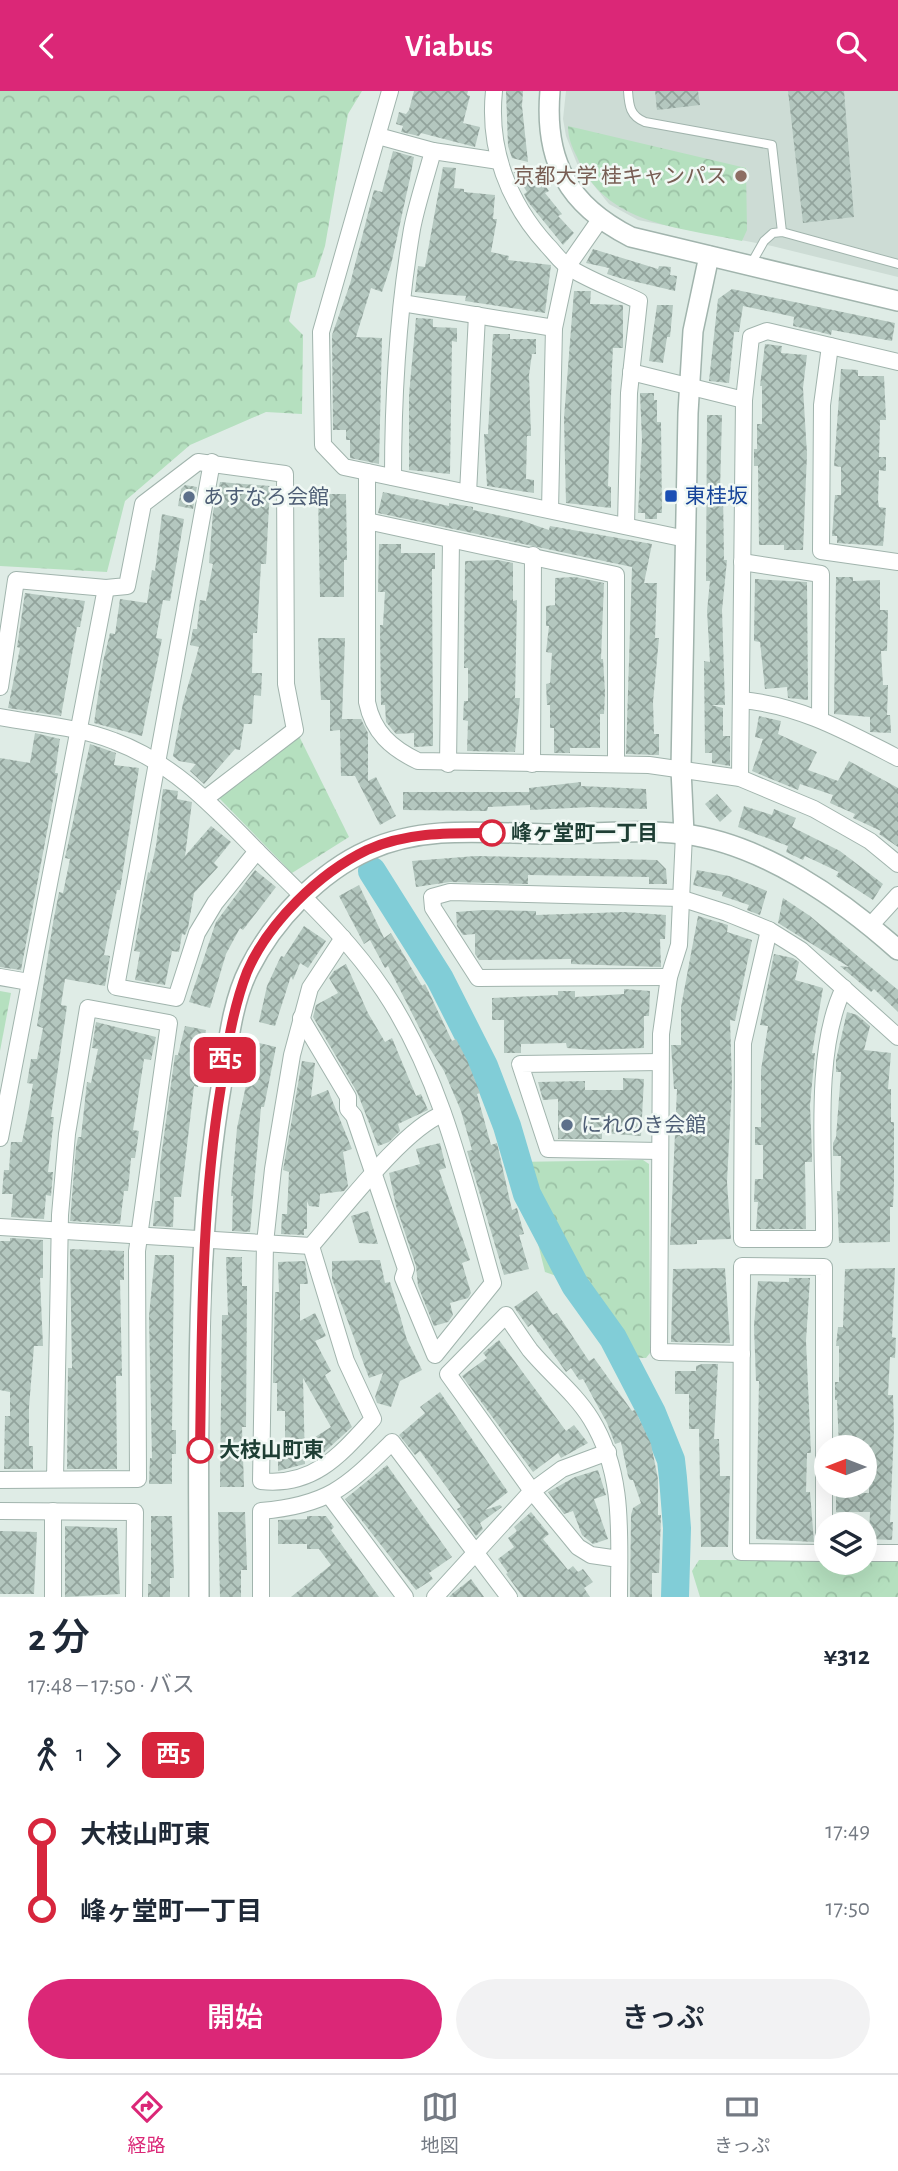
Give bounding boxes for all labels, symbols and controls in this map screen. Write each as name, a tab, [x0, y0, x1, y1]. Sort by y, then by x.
icon: back	[28, 27, 66, 65]
icon: search	[832, 27, 870, 65]
text: Viabus	[405, 30, 493, 62]
place label: 京都大学 桂キャンパス	[514, 165, 727, 187]
marker: 京都大学 桂キャンパス	[733, 168, 749, 184]
place label: 東桂坂	[685, 485, 748, 507]
place label: あすなろ会館	[203, 486, 329, 508]
marker: 東桂坂	[663, 488, 679, 504]
marker: あすなろ会館	[181, 489, 197, 505]
marker: 峰ヶ堂町一丁目	[479, 820, 505, 846]
place label: 峰ヶ堂町一丁目	[511, 821, 658, 844]
line badge: 西5	[194, 1037, 256, 1083]
text: 西5	[208, 1048, 242, 1072]
place label: にれのき会館	[581, 1114, 706, 1136]
marker: にれのき会館	[559, 1117, 575, 1133]
north arrow	[814, 1435, 877, 1498]
map controls	[814, 1435, 877, 1575]
marker: 大枝山町東	[187, 1437, 213, 1463]
place label: 大枝山町東	[219, 1439, 324, 1461]
button: layers	[814, 1512, 877, 1575]
text: 2 分	[28, 1620, 90, 1658]
text: ¥312	[824, 1643, 870, 1669]
text: 17:48 – 17:50 · バス	[28, 1674, 195, 1697]
icon: walk	[28, 1736, 66, 1774]
icon: forward	[94, 1736, 132, 1774]
text: 1	[76, 1743, 84, 1766]
text: 西5	[156, 1743, 190, 1767]
text: 17:49	[825, 1820, 870, 1843]
text: 大枝山町東	[80, 1822, 210, 1848]
text: 17:50	[825, 1897, 870, 1920]
text: 峰ヶ堂町一丁目	[80, 1899, 262, 1925]
button: 開始	[28, 1979, 442, 2059]
button: きっぷ	[456, 1979, 870, 2059]
tab: 経路	[128, 2088, 166, 2158]
tab: 地図	[421, 2088, 459, 2158]
tab: きっぷ	[714, 2088, 770, 2158]

